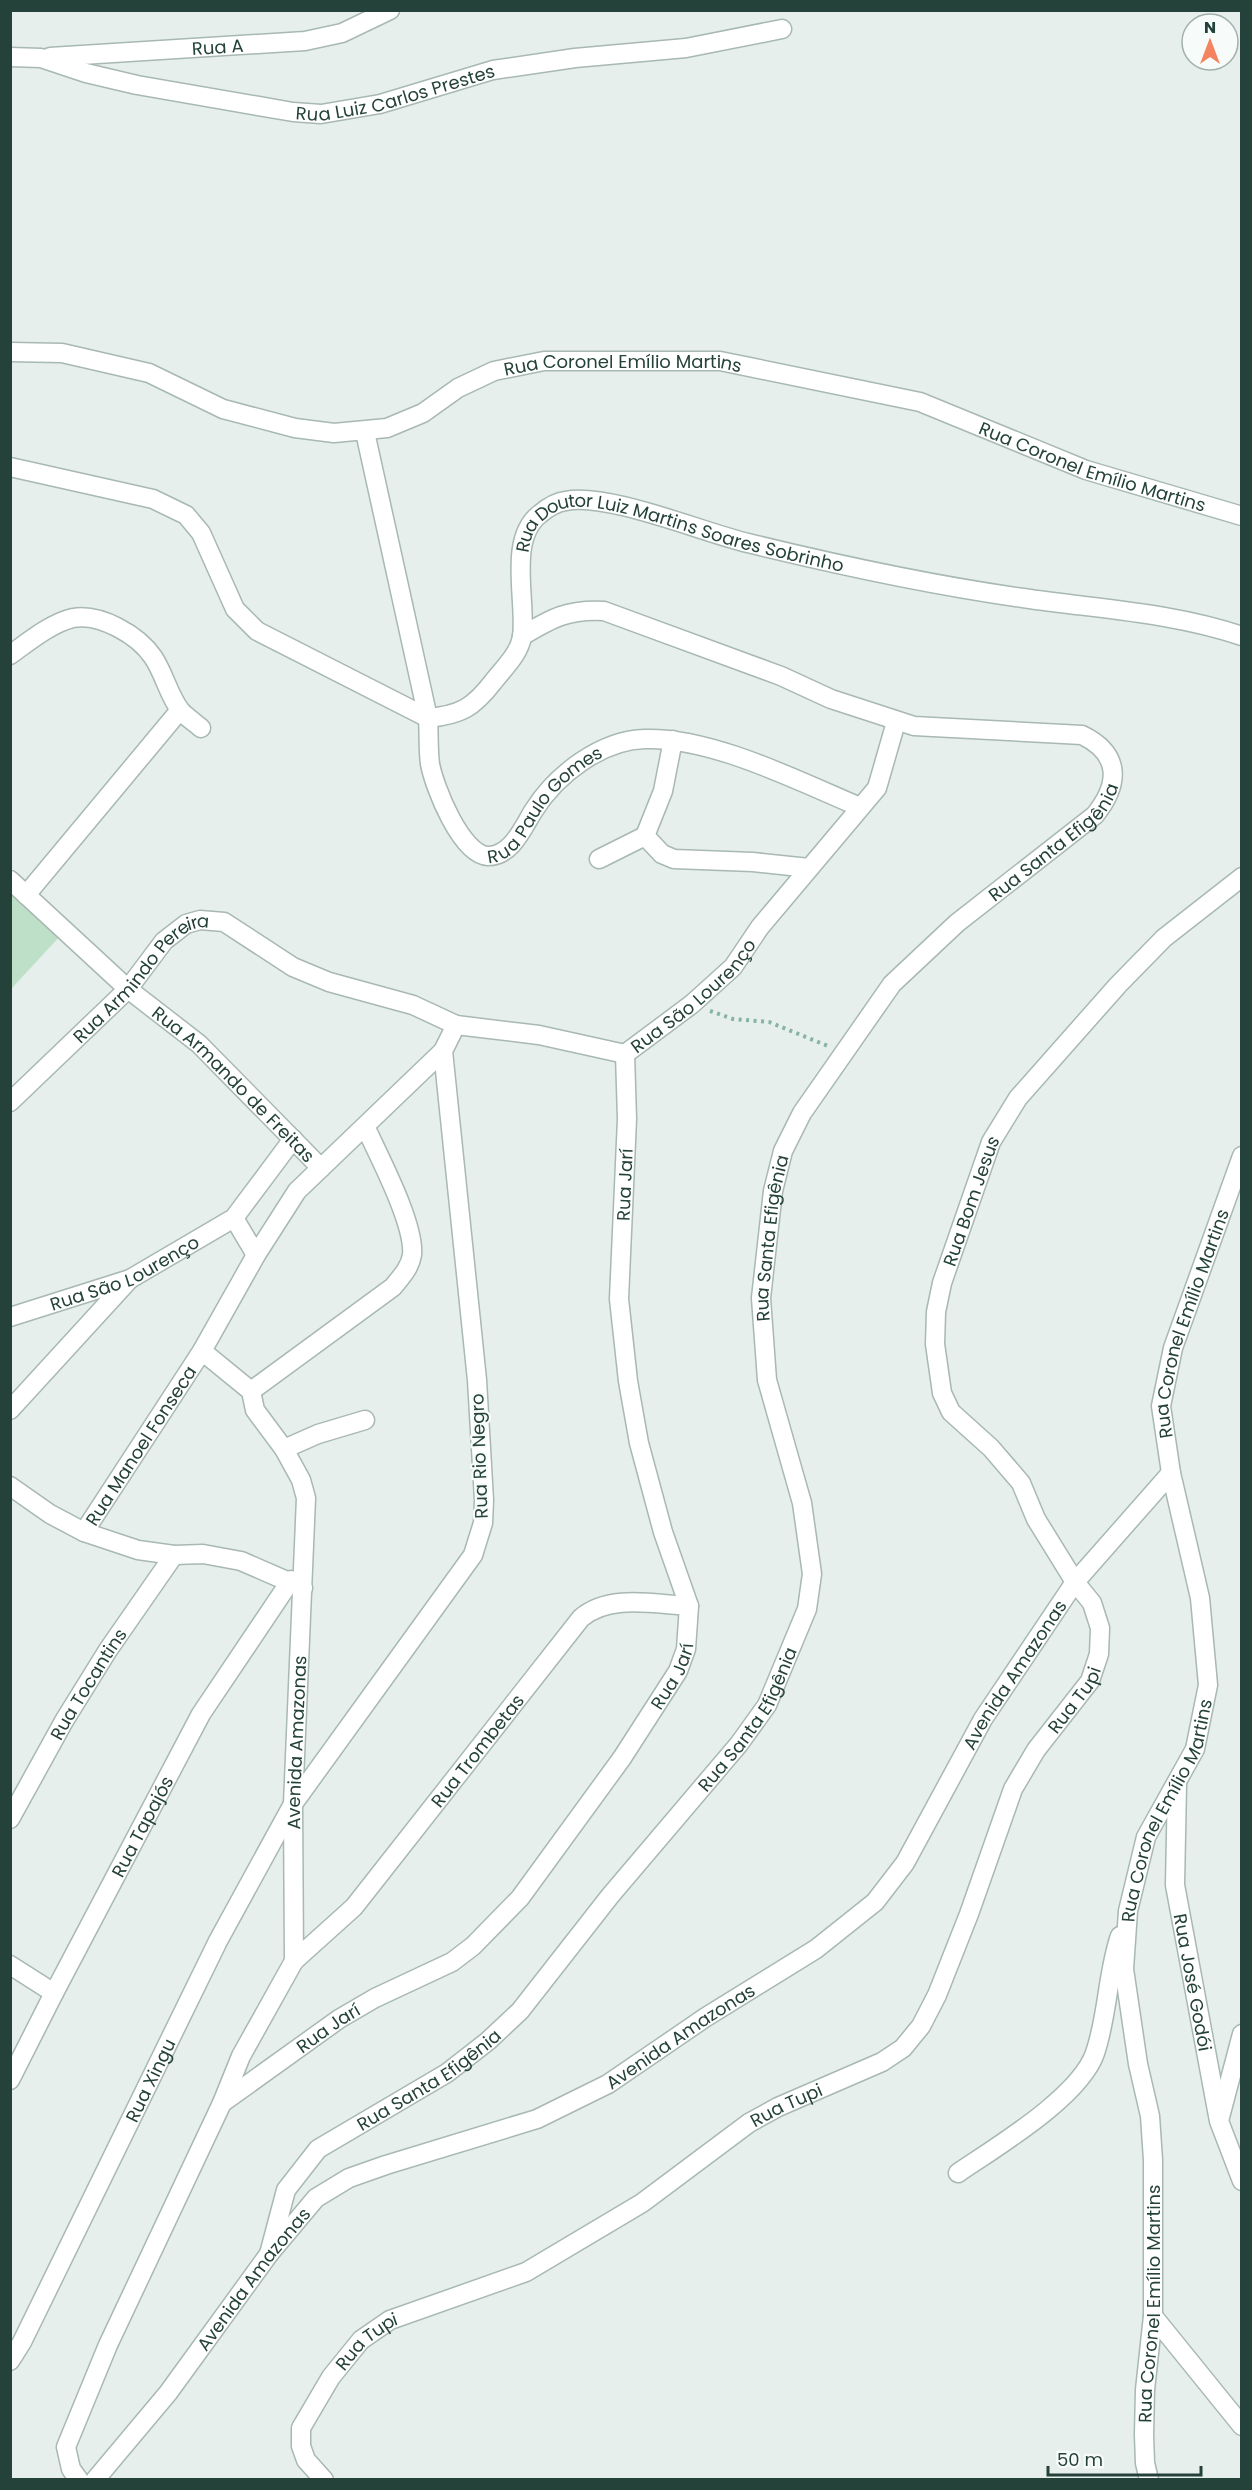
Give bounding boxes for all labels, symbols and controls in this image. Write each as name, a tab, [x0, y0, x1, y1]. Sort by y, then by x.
north arrow	[1180, 12, 1240, 72]
text: N	[1204, 16, 1216, 39]
street label: Rua A	[191, 32, 244, 61]
street label: Rua Luiz Carlos Prestes	[295, 58, 498, 127]
street label: Rua Coronel Emílio Martins	[501, 349, 744, 381]
street label: Rua Coronel Emílio Martins	[975, 415, 1209, 517]
text: Rua Doutor Luiz Martins Soares Sobrinho	[509, 487, 846, 577]
street label: Rua Doutor Luiz Martins Soares Sobrinho	[507, 550, 867, 578]
street label: Rua Paulo Gomes	[485, 739, 606, 869]
street label: Rua Santa Efigênia	[983, 780, 1124, 907]
street label: Rua Armindo Pereira	[67, 907, 210, 1048]
street label: Rua São Lourenço	[625, 933, 761, 1058]
street label: Rua Armando de Freitas	[147, 1000, 321, 1167]
street label: Rua Bom Jesus	[936, 1130, 1005, 1269]
street label: Rua Jarí	[610, 1148, 638, 1221]
street label: Rua Santa Efigênia	[748, 1152, 794, 1322]
street label: Rua Coronel Emílio Martins	[1148, 1205, 1234, 1440]
street label: Rua São Lourenço	[47, 1229, 203, 1316]
street label: Rua Manoel Fonseca	[79, 1360, 202, 1530]
street label: Rua Rio Negro	[464, 1393, 494, 1519]
street label: Avenida Amazonas	[956, 1595, 1072, 1754]
street label: Rua Tocantins	[44, 1623, 132, 1744]
street label: Rua Jarí	[644, 1642, 699, 1714]
street label: Rua Santa Efigênia	[692, 1643, 802, 1797]
street label: Avenida Amazonas	[280, 1655, 312, 1830]
street label: Rua Tupi	[1041, 1663, 1106, 1738]
street label: Rua Trombetas	[425, 1688, 529, 1812]
street label: Rua Coronel Emílio Martins	[1115, 1697, 1217, 1923]
street label: Rua Tapajós	[105, 1771, 179, 1881]
street label: Rua José Godói	[1168, 1911, 1218, 2053]
street label: Avenida Amazonas	[601, 1977, 759, 2095]
street label: Rua Jarí	[291, 1997, 364, 2058]
street label: Rua Santa Efigênia	[352, 2023, 506, 2136]
street label: Rua Xingu	[119, 2034, 181, 2126]
street label: Rua Tupi	[745, 2077, 826, 2133]
street label: Rua Coronel Emílio Martins	[1132, 2184, 1166, 2423]
street label: Avenida Amazonas	[190, 2202, 316, 2356]
street label: Rua Tupi	[329, 2306, 401, 2375]
scale bar	[1048, 2439, 1201, 2477]
text: 50 m	[1057, 2447, 1103, 2472]

